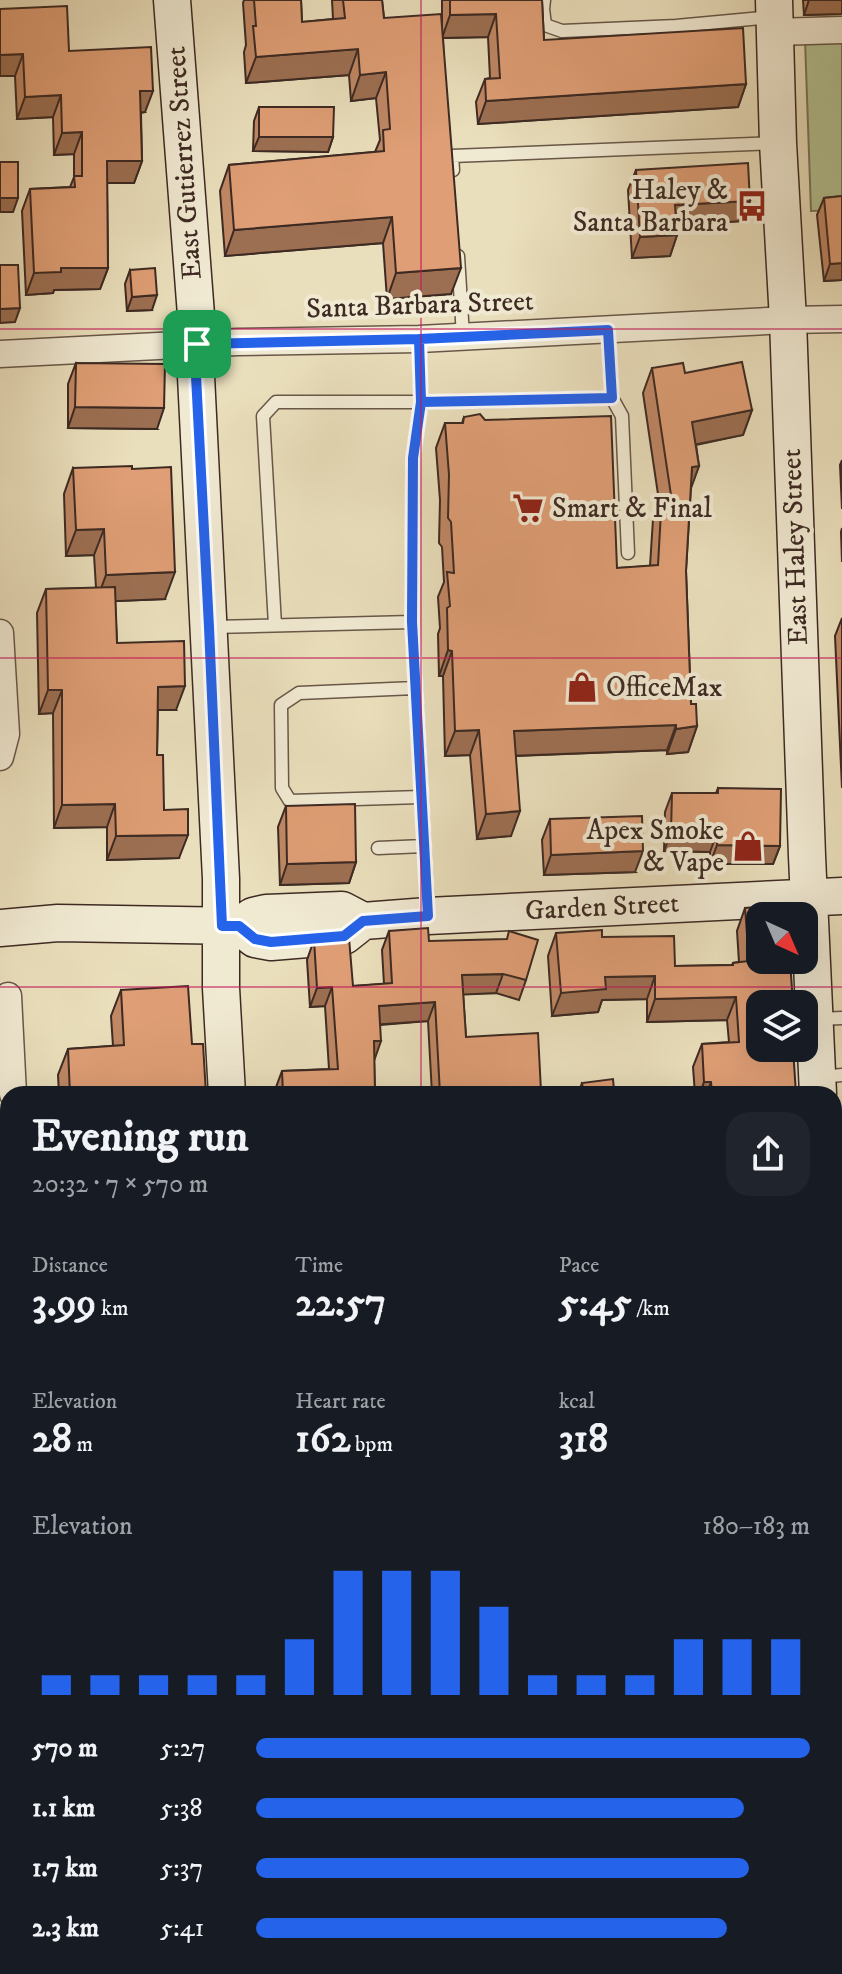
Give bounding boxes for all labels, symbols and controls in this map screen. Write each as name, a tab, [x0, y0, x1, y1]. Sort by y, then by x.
street label: East Gutierrez Street	[158, 45, 210, 281]
place label: Haley & Santa Barbara	[573, 173, 728, 240]
bus stop icon: Haley & Santa Barbara	[735, 189, 769, 223]
street label: Santa Barbara Street	[306, 284, 534, 326]
pin	[163, 310, 231, 378]
icon: arrive	[175, 322, 219, 366]
street label: East Haley Street	[774, 448, 816, 646]
supermarket icon: Smart & Final	[511, 491, 545, 525]
place label: Smart & Final	[552, 491, 712, 526]
shop icon: OfficeMax	[565, 670, 599, 704]
place label: OfficeMax	[606, 670, 723, 705]
place label: Apex Smoke & Vape	[586, 813, 724, 880]
shop icon: Apex Smoke & Vape	[731, 829, 765, 863]
street label: Garden Street	[524, 885, 680, 929]
north arrow	[746, 902, 818, 974]
map controls	[746, 902, 818, 1062]
button: layers	[746, 990, 818, 1062]
text: Evening run	[32, 1110, 249, 1165]
button: share	[726, 1112, 810, 1196]
text: 20:32 · 7 × 570 m	[32, 1168, 208, 1201]
text: Distance	[32, 1252, 108, 1279]
text: Time	[295, 1252, 343, 1279]
text: Pace	[559, 1252, 599, 1279]
text: 3.99	[32, 1279, 96, 1329]
text: 22:57	[295, 1279, 386, 1329]
text: 5:45	[559, 1279, 632, 1329]
text: km	[96, 1295, 128, 1322]
text: /km	[632, 1295, 670, 1322]
text: Elevation	[32, 1388, 117, 1415]
text: Heart rate	[295, 1388, 386, 1415]
text: kcal	[559, 1388, 595, 1415]
text: 28	[32, 1415, 72, 1465]
text: 162	[295, 1415, 350, 1465]
text: 318	[559, 1415, 608, 1465]
text: m	[72, 1431, 93, 1458]
text: bpm	[350, 1431, 393, 1458]
text: Elevation	[32, 1510, 133, 1543]
text: 180–183 m	[702, 1510, 810, 1543]
text: 570 m	[32, 1732, 98, 1765]
text: 5:27	[160, 1732, 206, 1765]
text: 1.1 km	[32, 1792, 95, 1825]
text: 5:38	[160, 1792, 202, 1825]
text: 1.7 km	[32, 1852, 98, 1885]
text: 5:37	[160, 1852, 203, 1885]
text: 2.3 km	[32, 1912, 99, 1945]
text: 5:41	[160, 1912, 204, 1945]

